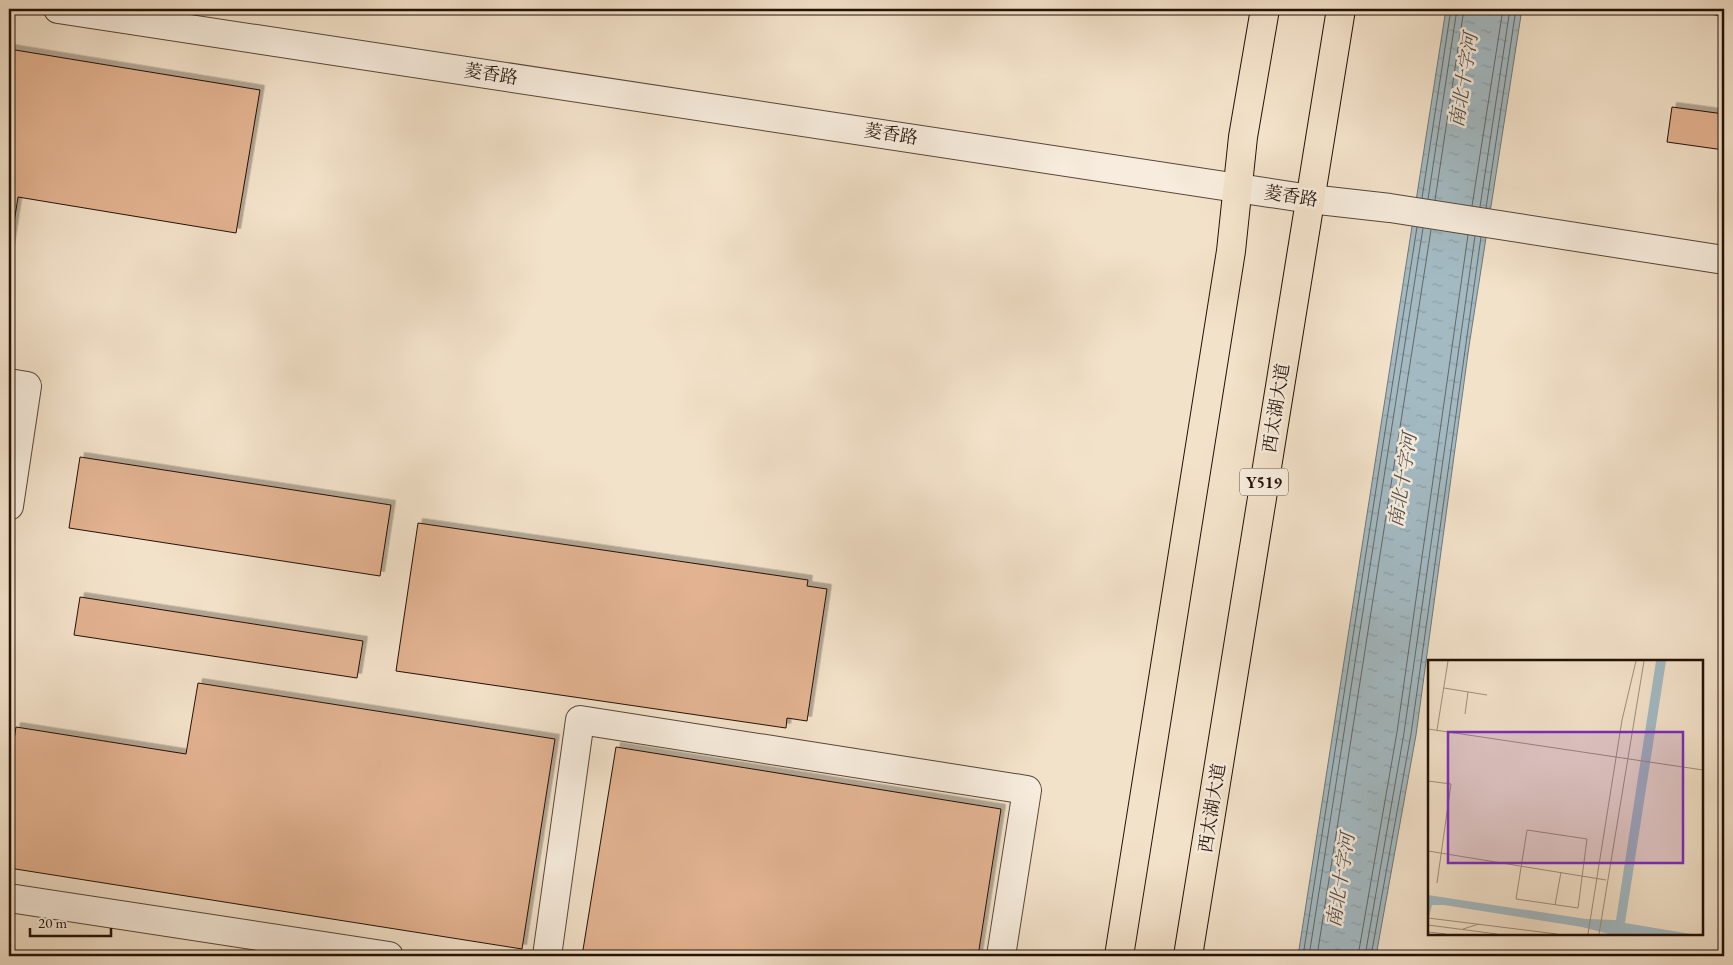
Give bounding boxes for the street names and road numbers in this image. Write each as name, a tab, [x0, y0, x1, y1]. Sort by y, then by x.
street label: 菱香路	[463, 58, 520, 89]
street label: 菱香路	[863, 118, 920, 149]
street label: 菱香路	[1263, 180, 1320, 211]
street label: 西太湖大道	[1257, 362, 1294, 454]
road number: Y519	[1240, 468, 1288, 496]
street label: 西太湖大道	[1193, 762, 1230, 854]

